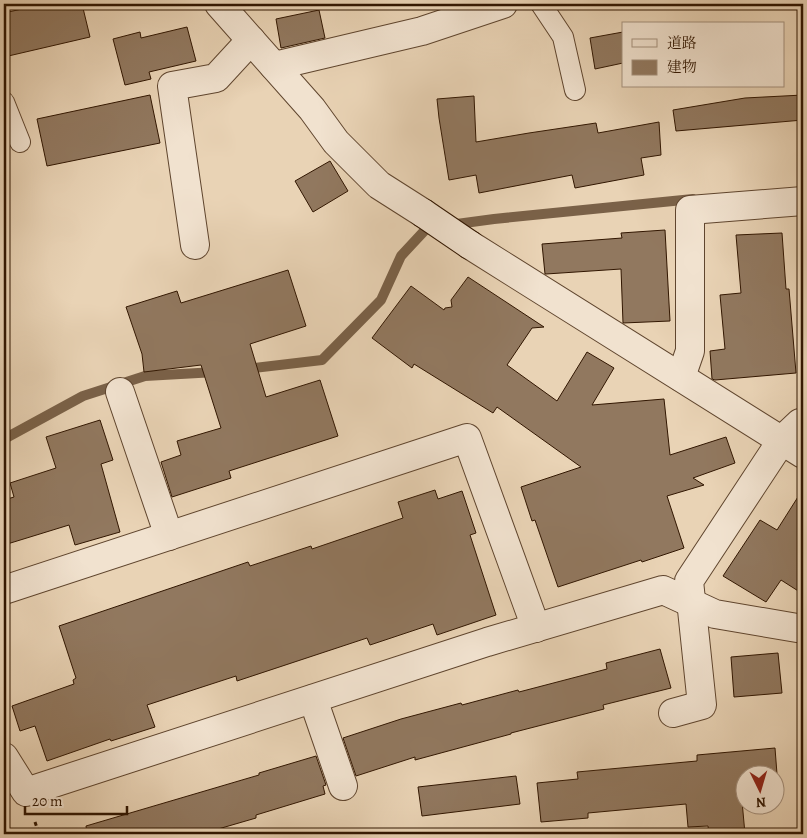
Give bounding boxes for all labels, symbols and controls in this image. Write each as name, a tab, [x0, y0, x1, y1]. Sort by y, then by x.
legend	[622, 22, 784, 88]
text: 道路	[667, 33, 697, 53]
text: 建物	[667, 57, 697, 77]
north arrow	[734, 766, 784, 816]
scale bar	[25, 783, 128, 815]
text: 20 m	[32, 791, 63, 811]
text: N	[755, 793, 767, 812]

